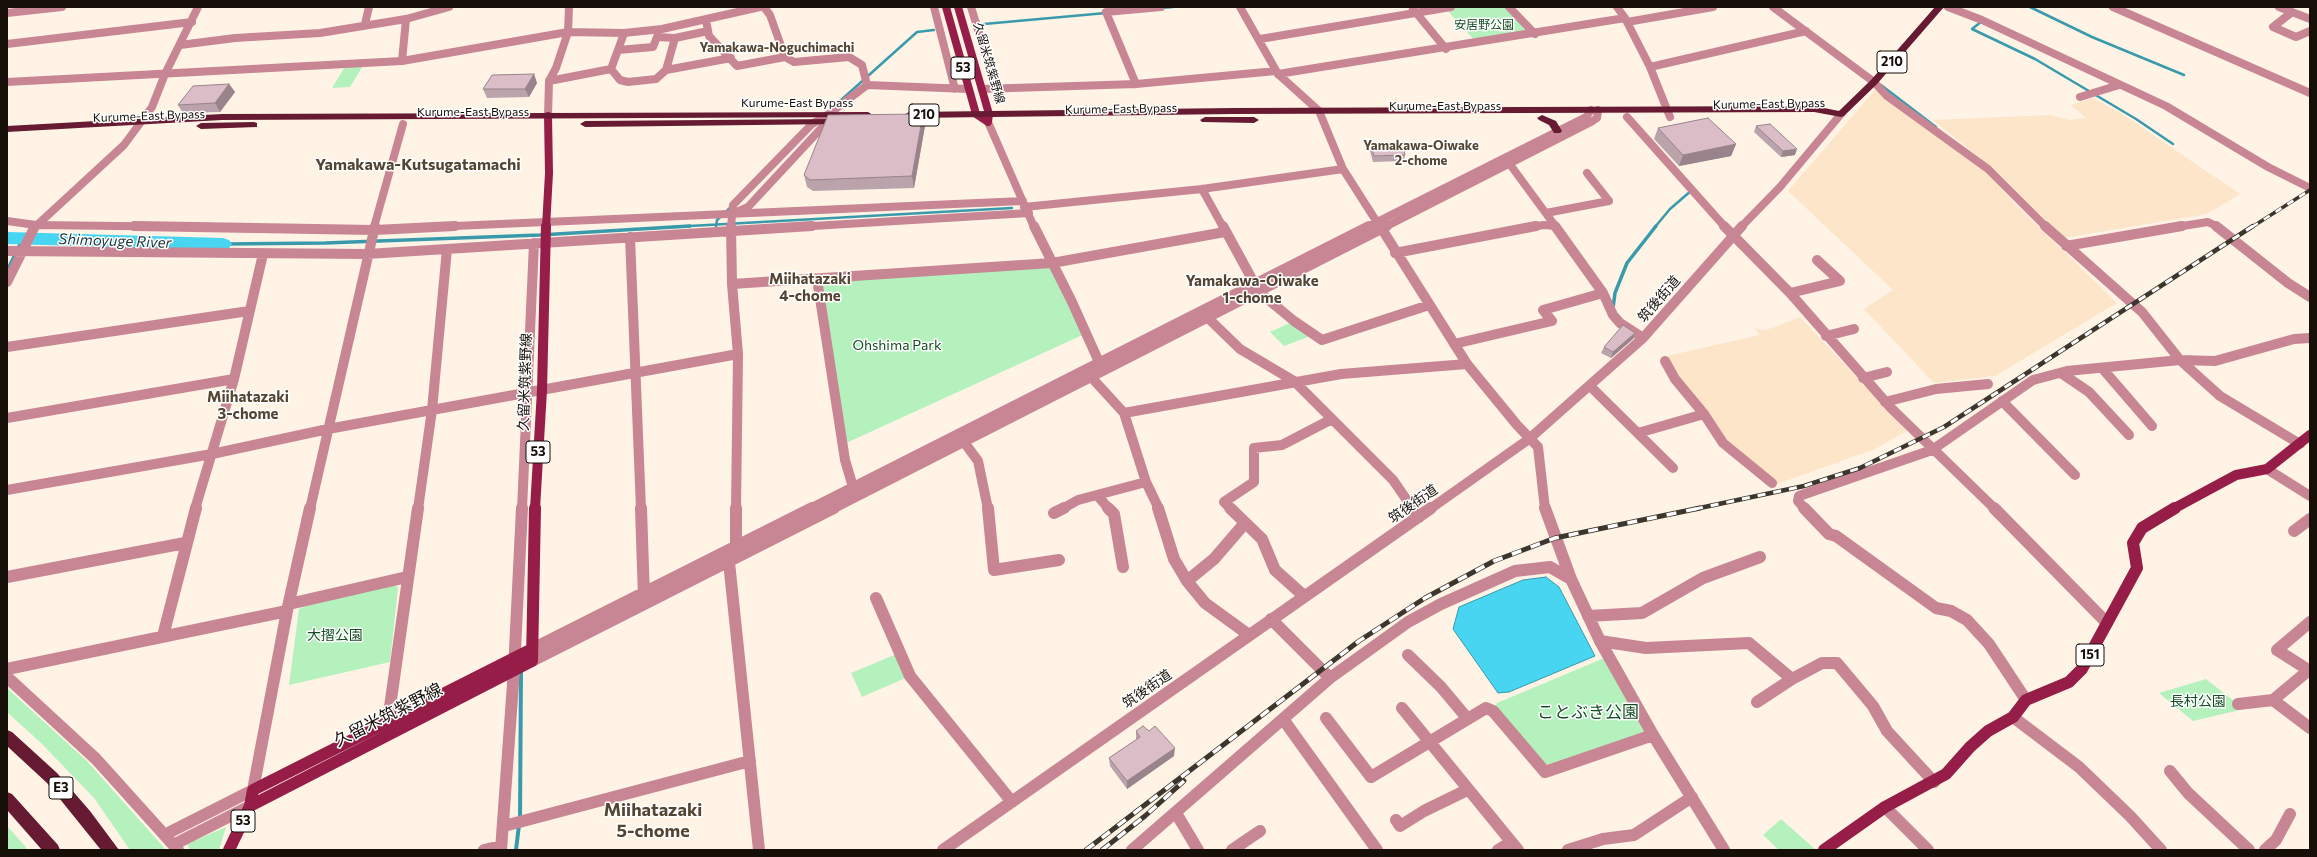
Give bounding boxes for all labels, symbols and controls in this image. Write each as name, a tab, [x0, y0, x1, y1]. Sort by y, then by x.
park label: 安居野公園	[1454, 18, 1514, 32]
street label: 久留米筑紫野線	[971, 21, 1007, 105]
district label: Yamakawa-Noguchimachi	[700, 40, 854, 56]
road number: 210	[1877, 51, 1907, 73]
road number: 53	[951, 57, 975, 79]
street label: Kurume-East Bypass	[741, 96, 853, 110]
street label: Kurume-East Bypass	[1713, 96, 1825, 112]
street label: Kurume-East Bypass	[1389, 99, 1501, 113]
street label: Kurume-East Bypass	[1065, 101, 1177, 117]
road number: 210	[909, 104, 939, 126]
street label: Kurume-East Bypass	[417, 105, 529, 119]
street label: Kurume-East Bypass	[93, 107, 205, 125]
district label: Yamakawa-Oiwake 2-chome	[1363, 138, 1479, 169]
district label: Yamakawa-Kutsugatamachi	[315, 155, 521, 175]
water label: Shimoyuge River	[58, 230, 172, 252]
district label: Miihatazaki 4-chome	[769, 270, 851, 305]
district label: Yamakawa-Oiwake 1-chome	[1185, 272, 1319, 307]
street label: 筑後街道	[1634, 272, 1684, 326]
street label: 久留米筑紫野線	[515, 333, 535, 431]
park label: Ohshima Park	[853, 337, 941, 353]
district label: Miihatazaki 3-chome	[207, 388, 289, 423]
road number: 53	[526, 441, 550, 463]
street label: 筑後街道	[1385, 481, 1441, 527]
park label: 大摺公園	[307, 627, 363, 643]
road number: 151	[2076, 644, 2104, 666]
street label: 筑後街道	[1119, 666, 1175, 712]
street label: 久留米筑紫野線	[330, 679, 446, 751]
park label: 長村公園	[2170, 693, 2226, 709]
park label: ことぶき公園	[1537, 702, 1639, 722]
road number: E3	[49, 777, 73, 799]
district label: Miihatazaki 5-chome	[604, 799, 702, 842]
road number: 53	[231, 810, 255, 832]

